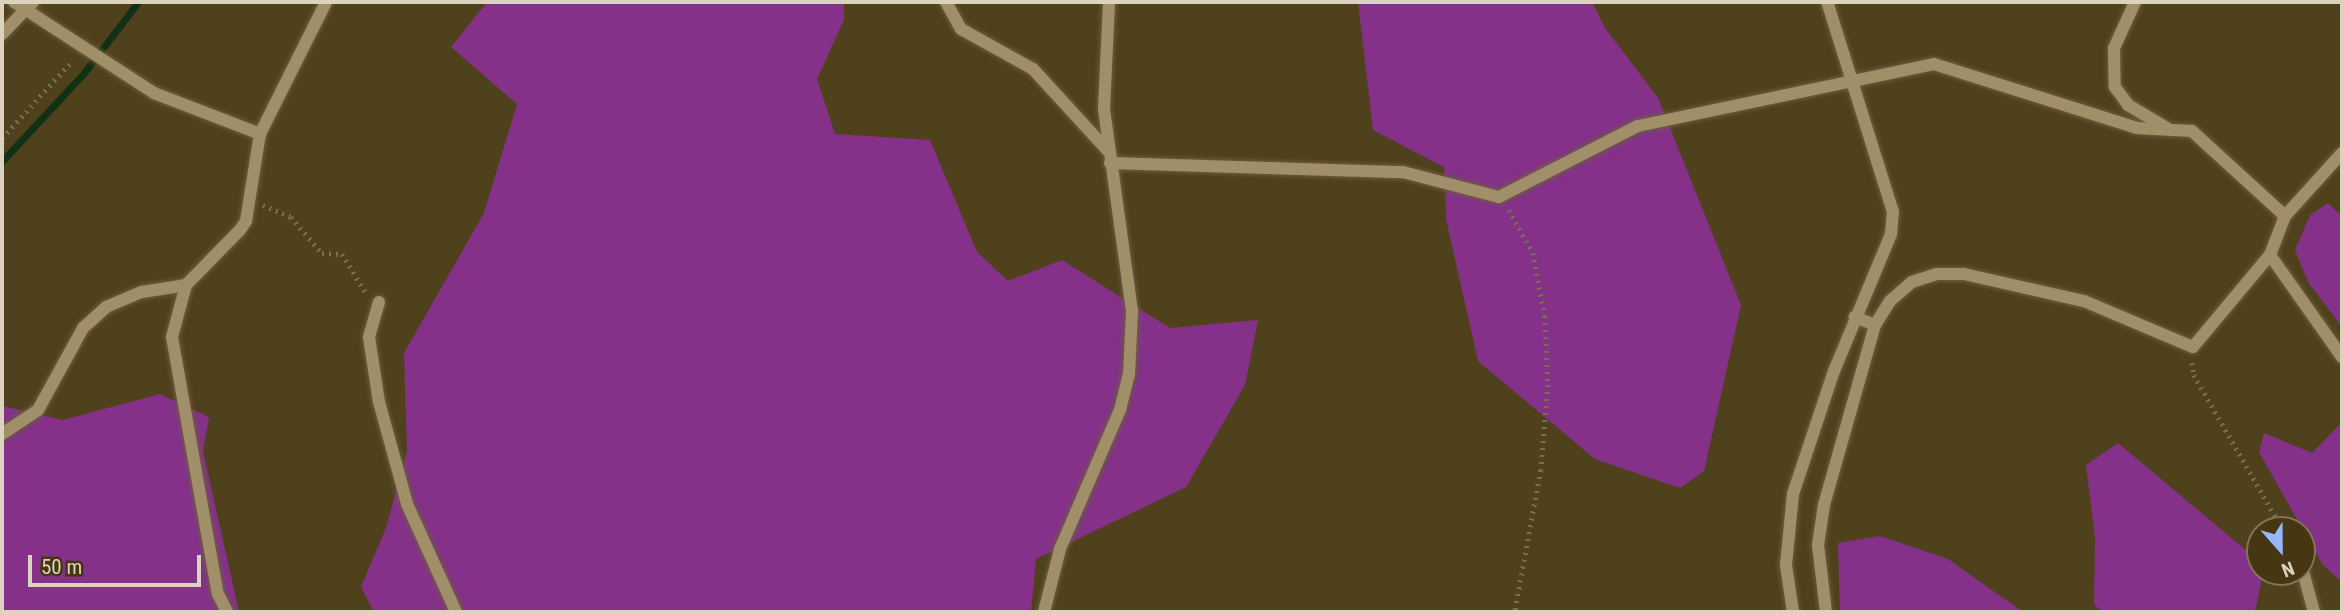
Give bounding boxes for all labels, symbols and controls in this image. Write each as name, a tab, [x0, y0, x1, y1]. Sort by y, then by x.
north arrow	[2246, 516, 2316, 586]
scale bar	[32, 540, 205, 584]
text: 50 m	[41, 555, 82, 579]
text: N	[2278, 556, 2298, 582]

